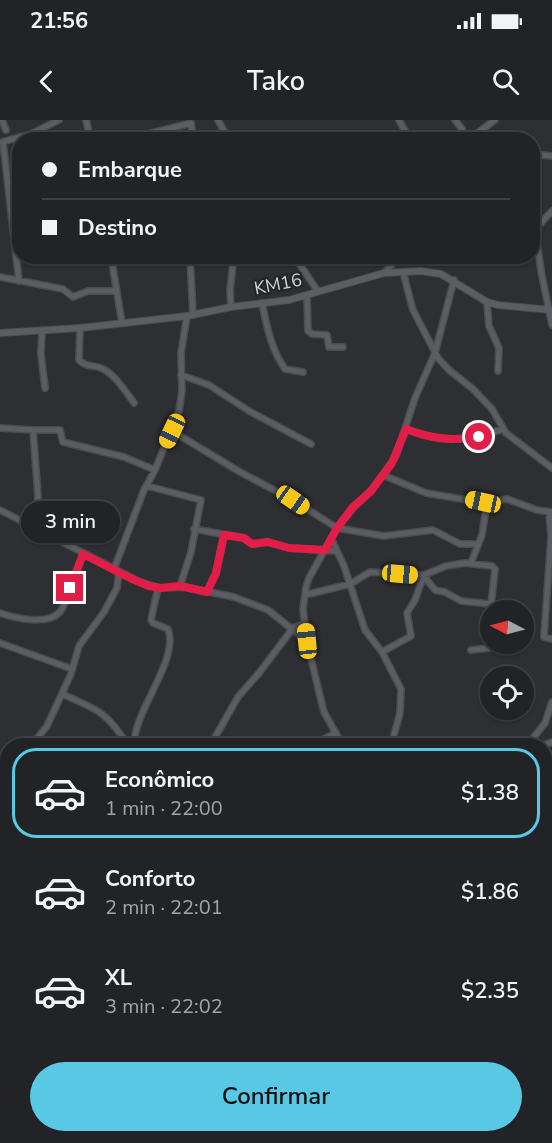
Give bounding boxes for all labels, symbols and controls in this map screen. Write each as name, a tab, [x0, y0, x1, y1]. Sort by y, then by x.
text: 21:56	[30, 6, 88, 36]
text: Tako	[247, 63, 305, 100]
icon: back	[30, 65, 63, 98]
icon: search	[489, 65, 522, 98]
text: Embarque	[78, 155, 182, 185]
text: Destino	[78, 213, 157, 243]
street label: KM16	[252, 268, 304, 300]
car	[156, 411, 188, 451]
route start	[465, 423, 492, 450]
car	[273, 482, 313, 518]
car	[464, 489, 502, 515]
callout: 3 min	[20, 501, 119, 543]
text: 3 min	[45, 508, 96, 535]
car	[381, 563, 419, 585]
route end	[56, 574, 83, 601]
north arrow	[480, 600, 534, 654]
map controls	[480, 600, 534, 720]
car	[296, 622, 318, 660]
button: locate	[480, 666, 534, 720]
text: Econômico	[105, 765, 214, 795]
icon: car	[33, 766, 87, 820]
text: $1.38	[461, 778, 519, 808]
text: 1 min · 22:00	[105, 795, 223, 822]
text: Conforto	[105, 864, 195, 894]
icon: car	[33, 865, 87, 919]
text: $1.86	[461, 877, 519, 907]
text: 2 min · 22:01	[105, 894, 223, 921]
text: XL	[105, 963, 132, 993]
icon: car	[33, 964, 87, 1018]
text: $2.35	[461, 976, 519, 1006]
text: 3 min · 22:02	[105, 993, 223, 1020]
button: Confirmar	[30, 1062, 522, 1131]

